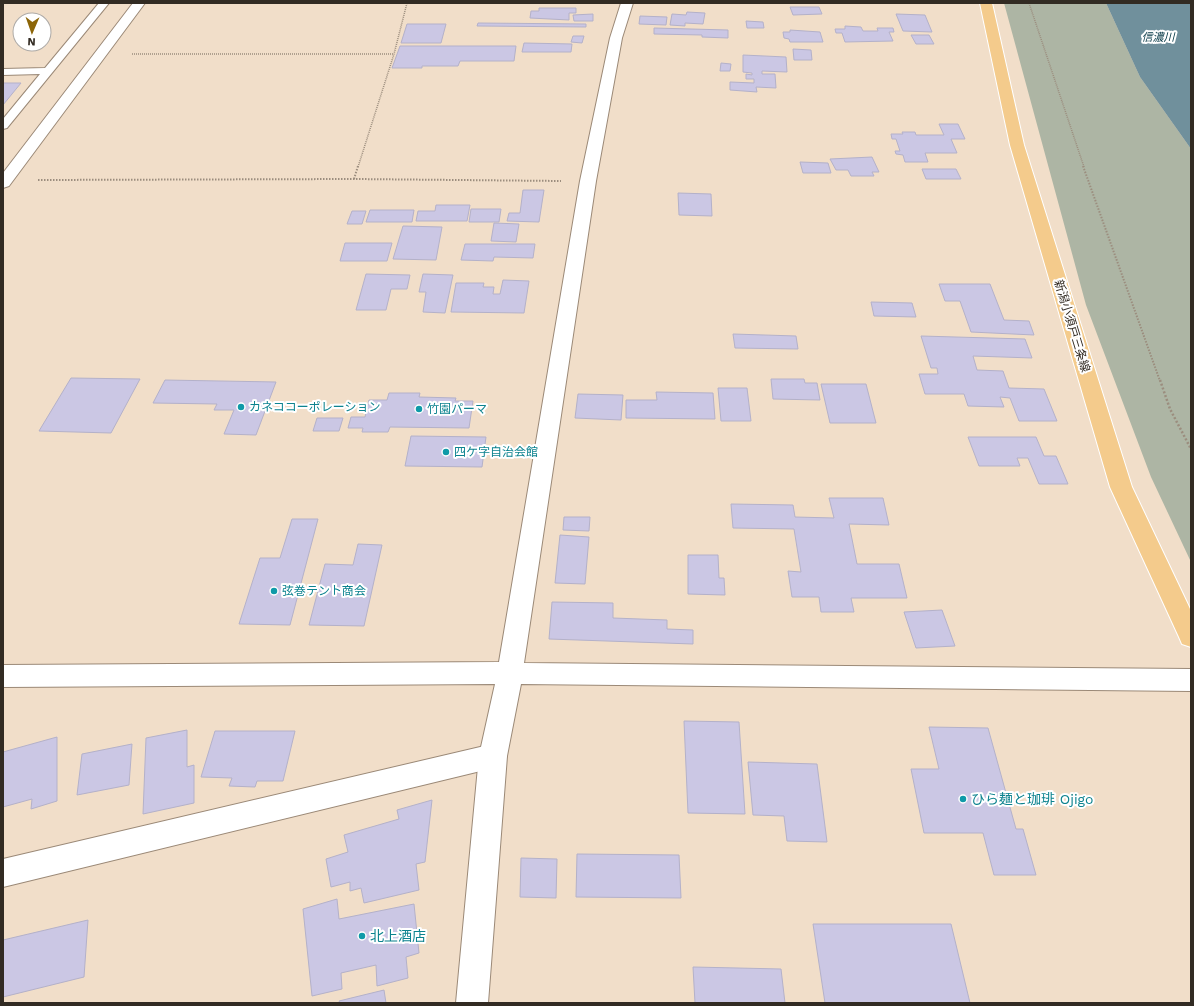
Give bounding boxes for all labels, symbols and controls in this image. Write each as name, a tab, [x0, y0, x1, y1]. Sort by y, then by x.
north arrow	[12, 12, 52, 52]
water label: 信濃川	[1142, 31, 1175, 44]
text: N	[27, 35, 36, 48]
street label: 新潟小須戸三条線	[1051, 278, 1093, 374]
place label: カネココーポレーション	[249, 400, 381, 414]
marker: カネココーポレーション	[236, 402, 246, 412]
place label: 竹園パーマ	[427, 402, 487, 416]
marker: 竹園パーマ	[414, 404, 424, 414]
place label: 四ケ字自治会館	[454, 445, 538, 459]
marker: 四ケ字自治会館	[441, 447, 451, 457]
place label: 弦巻テント商会	[282, 584, 366, 598]
marker: 弦巻テント商会	[269, 586, 279, 596]
place label: ひら麺と珈琲 Ojigo	[971, 791, 1093, 807]
marker: ひら麺と珈琲 Ojigo	[958, 794, 968, 804]
place label: 北上酒店	[370, 928, 426, 944]
marker: 北上酒店	[357, 931, 367, 941]

